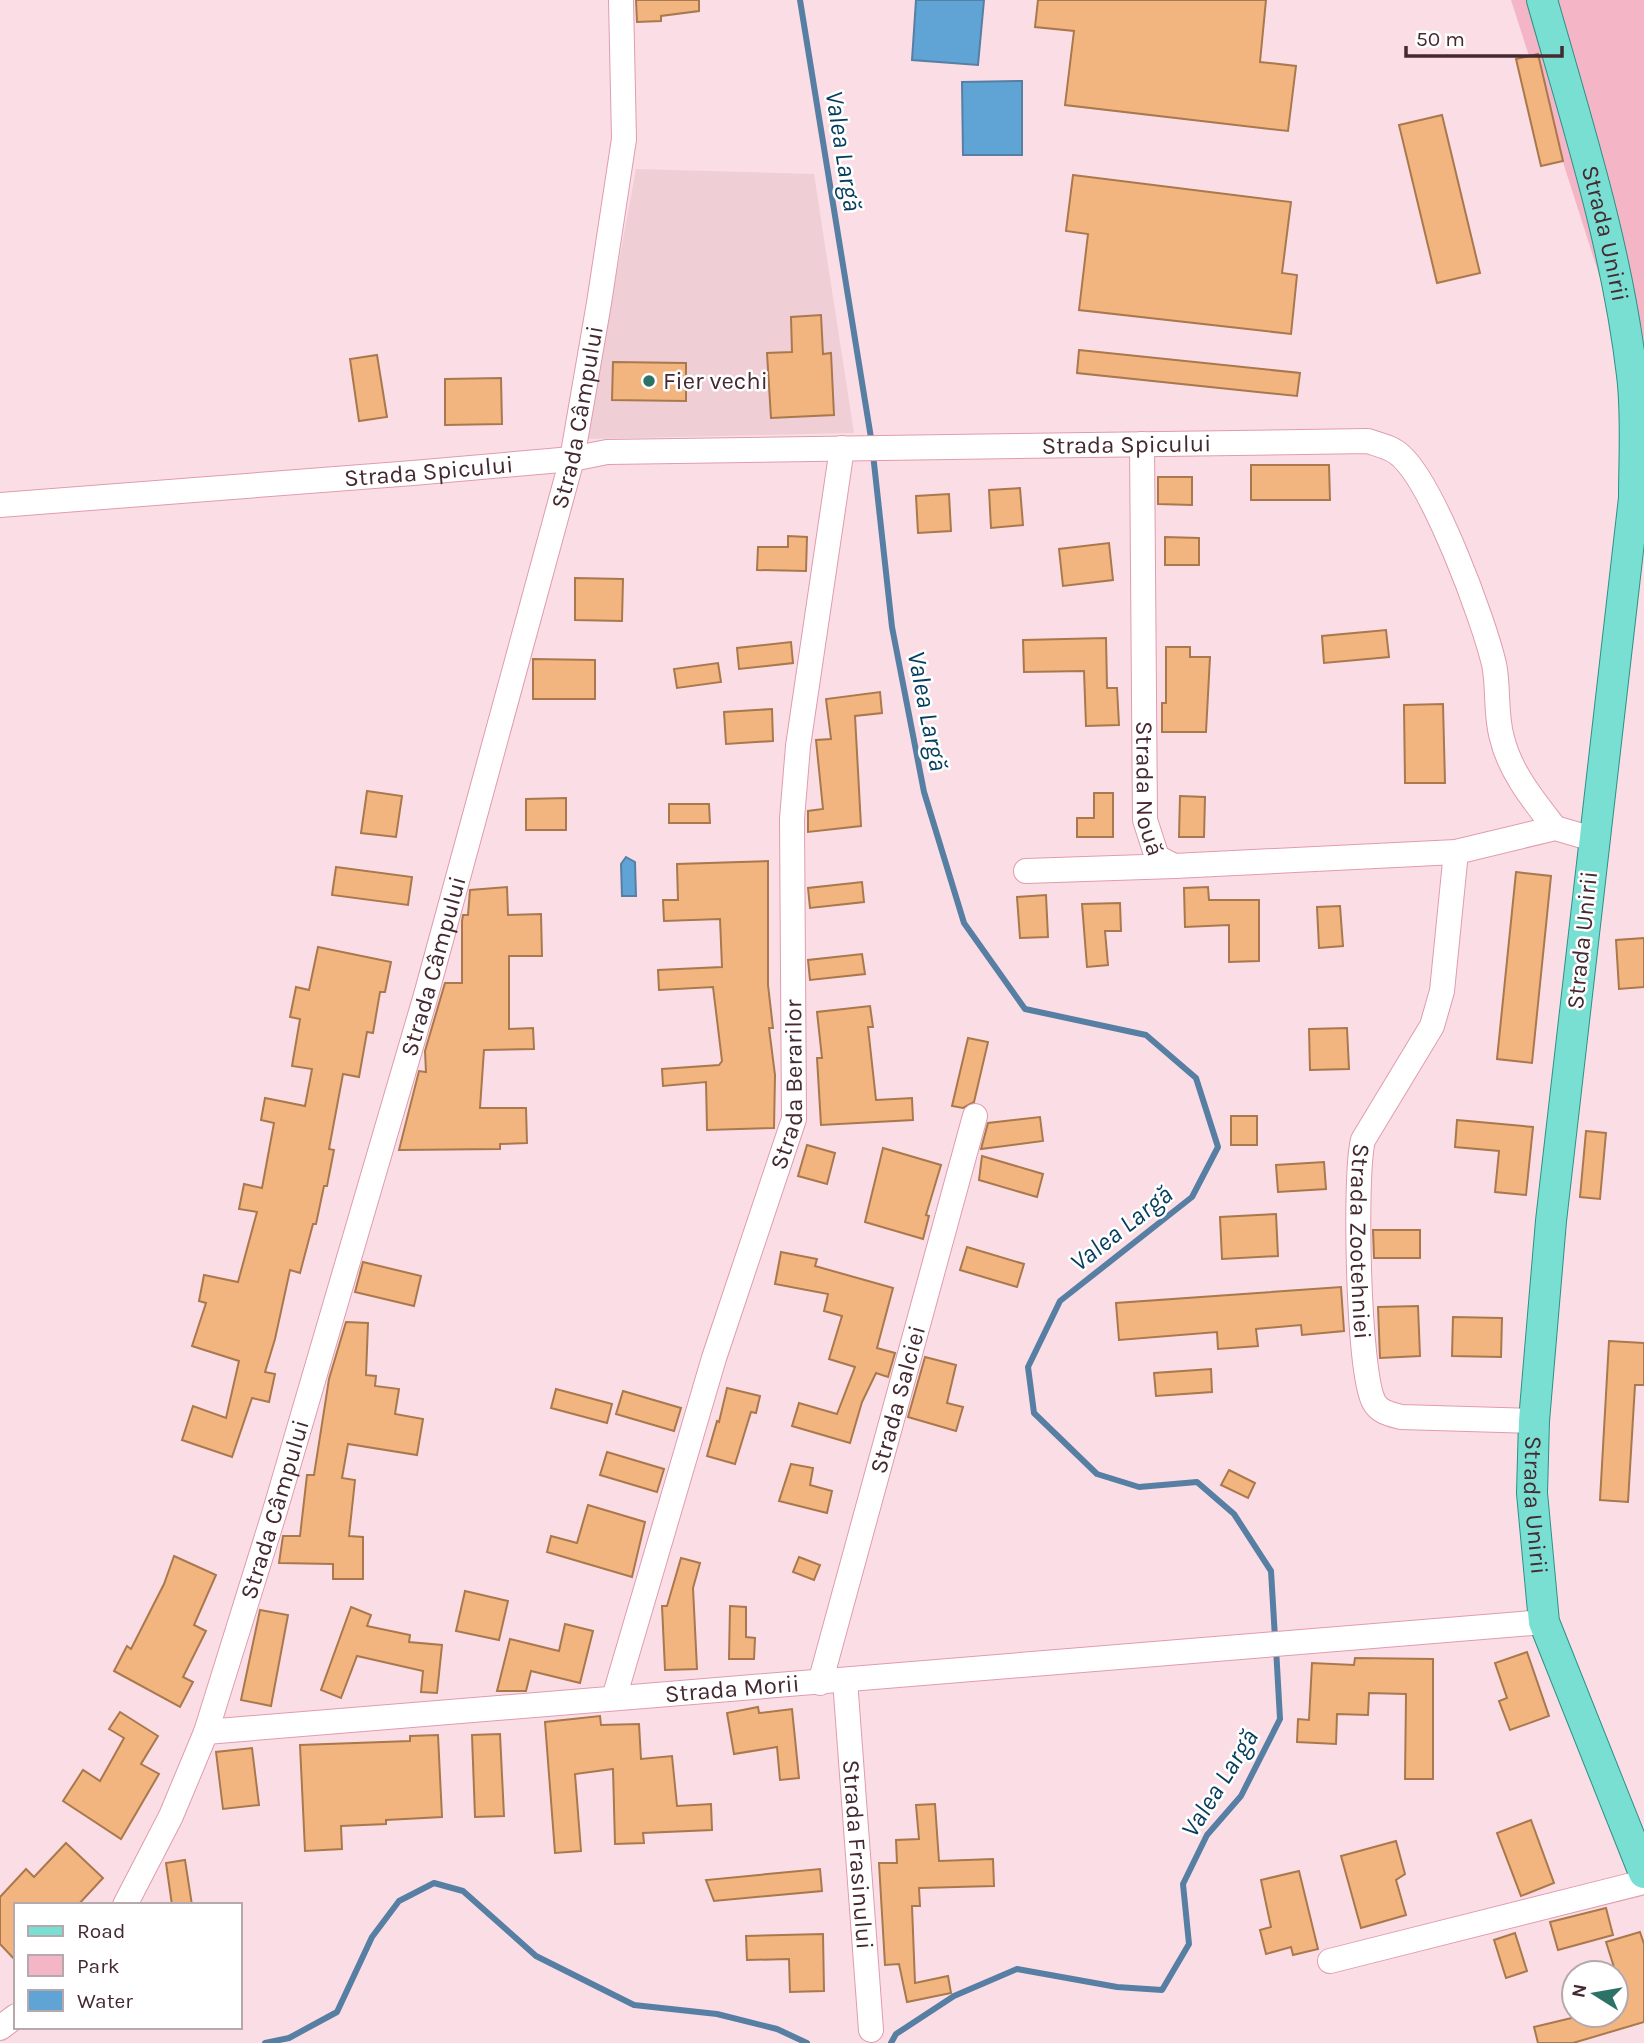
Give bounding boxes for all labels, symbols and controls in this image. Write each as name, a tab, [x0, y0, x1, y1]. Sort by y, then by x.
scale bar	[1406, 14, 1562, 58]
text: 50 m	[1416, 27, 1465, 51]
water label: Valea Largă	[819, 89, 868, 214]
street label: Strada Unirii	[1576, 162, 1634, 304]
street label: Strada Câmpului	[545, 323, 609, 512]
place label: Fier vechi	[663, 367, 768, 395]
marker: Fier vechi	[641, 373, 657, 389]
street label: Strada Spicului	[1041, 429, 1211, 460]
street label: Strada Spicului	[343, 450, 514, 492]
water label: Valea Largă	[901, 648, 954, 774]
street label: Strada Nouă	[1130, 721, 1170, 859]
street label: Strada Unirii	[1561, 869, 1603, 1011]
street label: Strada Câmpului	[395, 873, 472, 1060]
street label: Strada Berarilor	[764, 999, 808, 1173]
street label: Strada Zootehniei	[1344, 1142, 1377, 1340]
water label: Valea Largă	[1064, 1179, 1179, 1278]
street label: Strada Salciei	[864, 1322, 931, 1476]
street label: Strada Câmpului	[234, 1417, 315, 1603]
street label: Strada Unirii	[1518, 1435, 1554, 1576]
street label: Strada Morii	[664, 1669, 801, 1708]
water label: Valea Largă	[1174, 1723, 1265, 1843]
street label: Strada Frasinului	[837, 1759, 879, 1950]
legend	[14, 1903, 242, 2029]
text: Road	[77, 1919, 125, 1943]
text: Park	[77, 1954, 120, 1978]
north arrow	[1560, 1959, 1630, 2029]
text: N	[1567, 1982, 1591, 2000]
text: Water	[77, 1989, 133, 2013]

